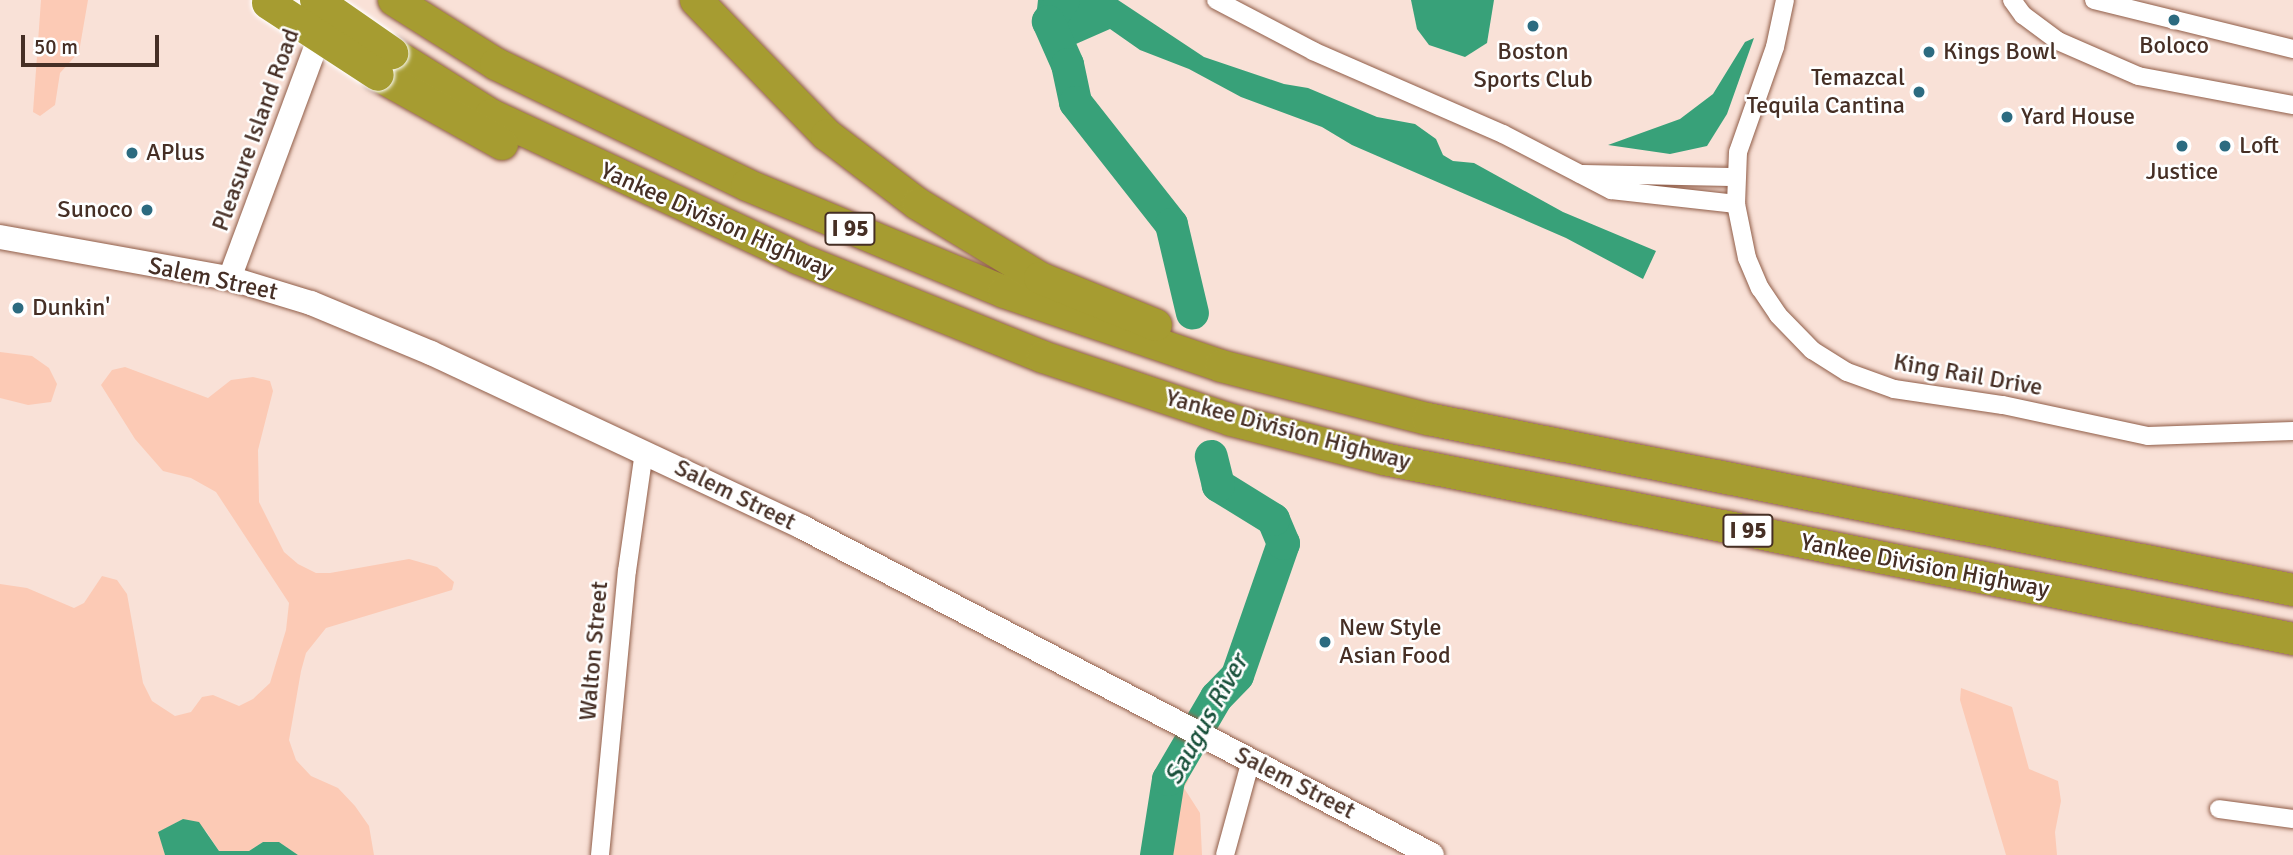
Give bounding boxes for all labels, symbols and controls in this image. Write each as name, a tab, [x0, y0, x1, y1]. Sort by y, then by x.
marker: Boloco	[2166, 12, 2182, 28]
marker: Boston Sports Club	[1525, 18, 1541, 34]
scale bar	[24, 21, 163, 65]
street label: Pleasure Island Road	[206, 25, 306, 235]
place label: Boloco	[2139, 32, 2209, 60]
text: 50 m	[34, 34, 78, 60]
place label: Boston Sports Club	[1473, 38, 1593, 94]
place label: Kings Bowl	[1943, 38, 2057, 66]
marker: Kings Bowl	[1921, 44, 1937, 60]
place label: Temazcal Tequila Cantina	[1746, 64, 1905, 120]
marker: Temazcal Tequila Cantina	[1911, 84, 1927, 100]
place label: Yard House	[2021, 103, 2135, 131]
marker: Yard House	[1999, 109, 2015, 125]
place label: Loft	[2239, 132, 2279, 160]
marker: Justice	[2174, 138, 2190, 154]
marker: Loft	[2217, 138, 2233, 154]
place label: APlus	[146, 139, 205, 167]
marker: APlus	[124, 145, 140, 161]
street label: Yankee Division Highway	[596, 157, 838, 285]
place label: Justice	[2146, 158, 2218, 186]
place label: Sunoco	[57, 196, 133, 224]
marker: Sunoco	[139, 202, 155, 218]
road number: I 95	[824, 210, 876, 248]
street label: Salem Street	[146, 251, 280, 307]
place label: Dunkin'	[32, 294, 110, 322]
marker: Dunkin'	[10, 300, 26, 316]
street label: King Rail Drive	[1891, 348, 2045, 402]
street label: Yankee Division Highway	[1162, 383, 1414, 477]
street label: Salem Street	[670, 453, 800, 537]
road number: I 95	[1722, 512, 1774, 551]
street label: Yankee Division Highway	[1798, 528, 2052, 604]
street label: Walton Street	[574, 580, 614, 722]
place label: New Style Asian Food	[1339, 614, 1451, 670]
marker: New Style Asian Food	[1317, 634, 1333, 650]
water label: Saugus River	[1159, 650, 1255, 790]
street label: Salem Street	[1230, 740, 1360, 826]

